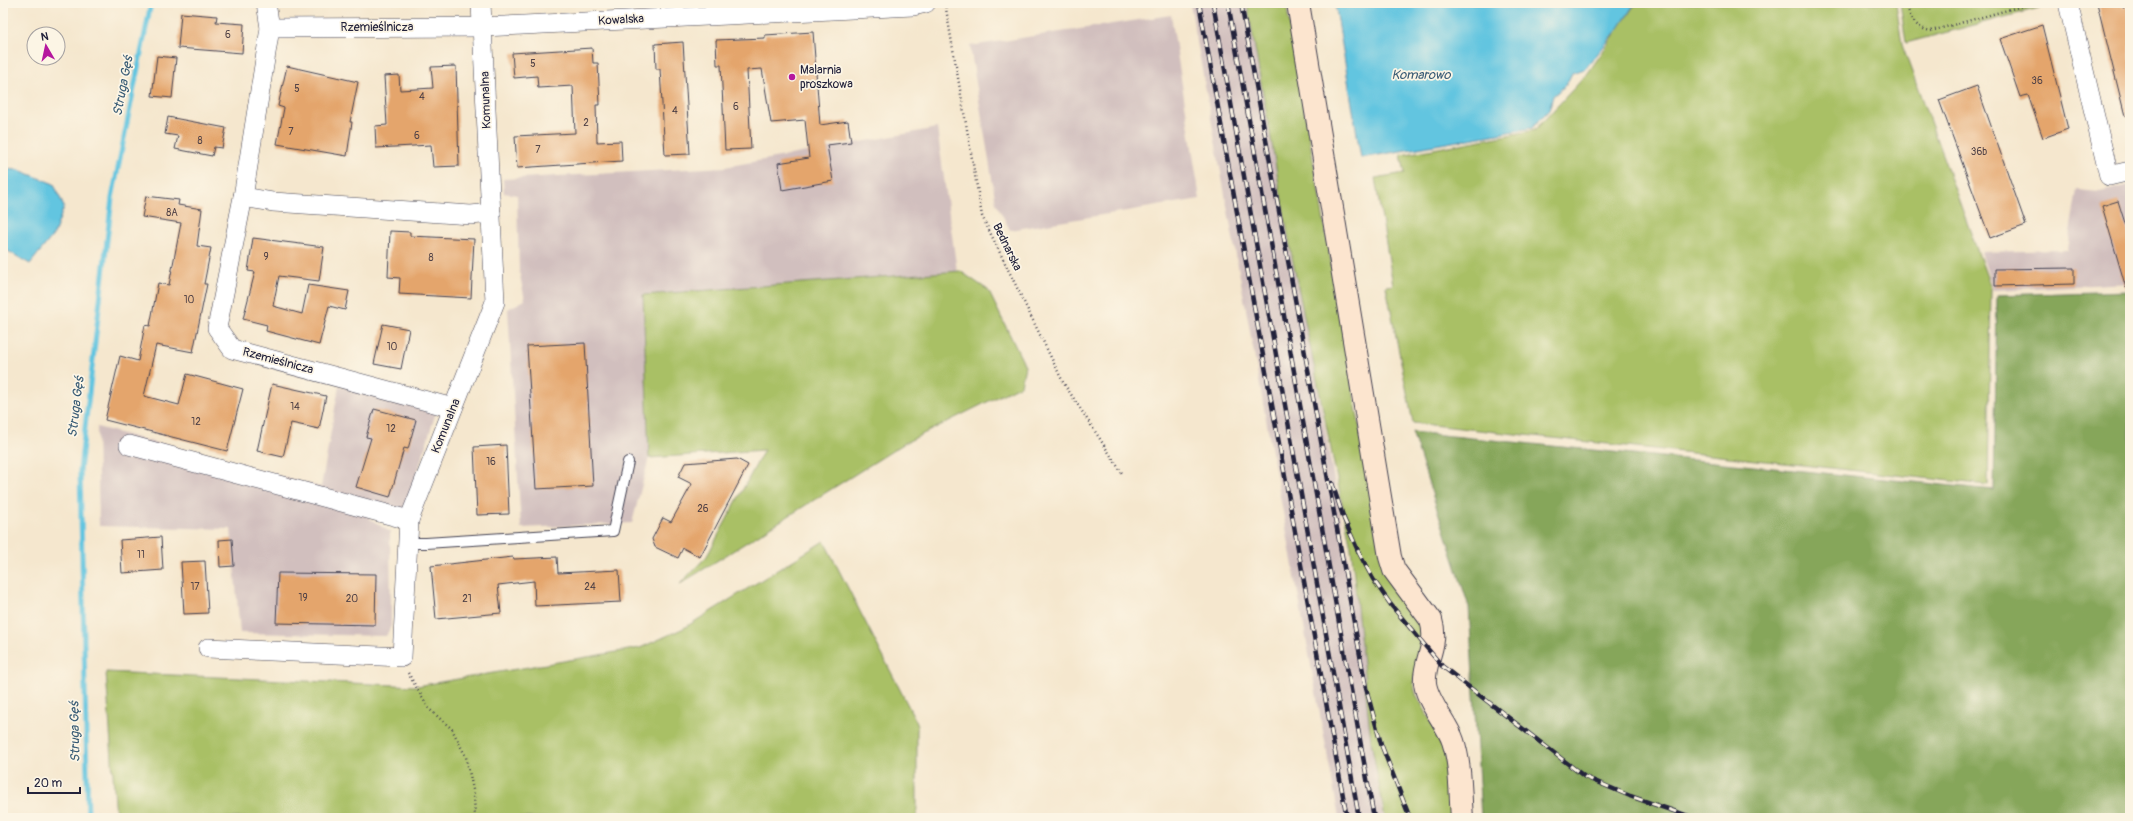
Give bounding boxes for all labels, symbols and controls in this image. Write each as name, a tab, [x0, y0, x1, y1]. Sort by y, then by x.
street label: Kowalska	[598, 11, 645, 29]
street label: Rzemieślnicza	[341, 20, 414, 35]
north arrow	[26, 26, 66, 66]
house number: 6	[225, 29, 231, 41]
text: N	[40, 30, 50, 44]
water label: Struga Gęś	[109, 52, 137, 117]
house number: 5	[530, 58, 536, 70]
place label: Malarnia proszkowa	[800, 63, 853, 92]
water label: Komarowo	[1391, 67, 1452, 83]
street label: Komunalna	[477, 71, 495, 129]
marker: Malarnia proszkowa	[787, 72, 797, 82]
house number: 36	[2031, 75, 2043, 87]
house number: 5	[294, 83, 300, 95]
house number: 4	[419, 91, 425, 103]
house number: 6	[733, 101, 739, 113]
house number: 4	[672, 105, 678, 117]
house number: 2	[583, 117, 589, 129]
house number: 7	[288, 126, 294, 138]
house number: 6	[414, 130, 420, 142]
house number: 8	[197, 135, 203, 147]
house number: 7	[535, 144, 541, 156]
house number: 36b	[1971, 146, 1987, 158]
house number: 8A	[166, 207, 178, 219]
street label: Bednarska	[989, 221, 1025, 274]
house number: 9	[263, 251, 269, 263]
house number: 8	[428, 252, 434, 264]
house number: 10	[184, 294, 195, 306]
house number: 10	[387, 341, 398, 353]
street label: Rzemieślnicza	[241, 344, 315, 378]
water label: Struga Gęś	[64, 374, 88, 438]
street label: Komunalna	[428, 396, 464, 456]
house number: 14	[290, 401, 300, 413]
house number: 12	[191, 416, 201, 428]
house number: 12	[386, 423, 396, 435]
house number: 16	[486, 456, 496, 468]
house number: 26	[697, 503, 709, 515]
house number: 11	[137, 549, 145, 561]
house number: 17	[190, 581, 200, 593]
house number: 24	[584, 581, 596, 593]
house number: 19	[298, 592, 308, 604]
house number: 20	[346, 593, 358, 605]
house number: 21	[462, 593, 472, 605]
water label: Struga Gęś	[66, 699, 84, 763]
scale bar	[28, 769, 80, 795]
text: 20 m	[34, 776, 63, 791]

